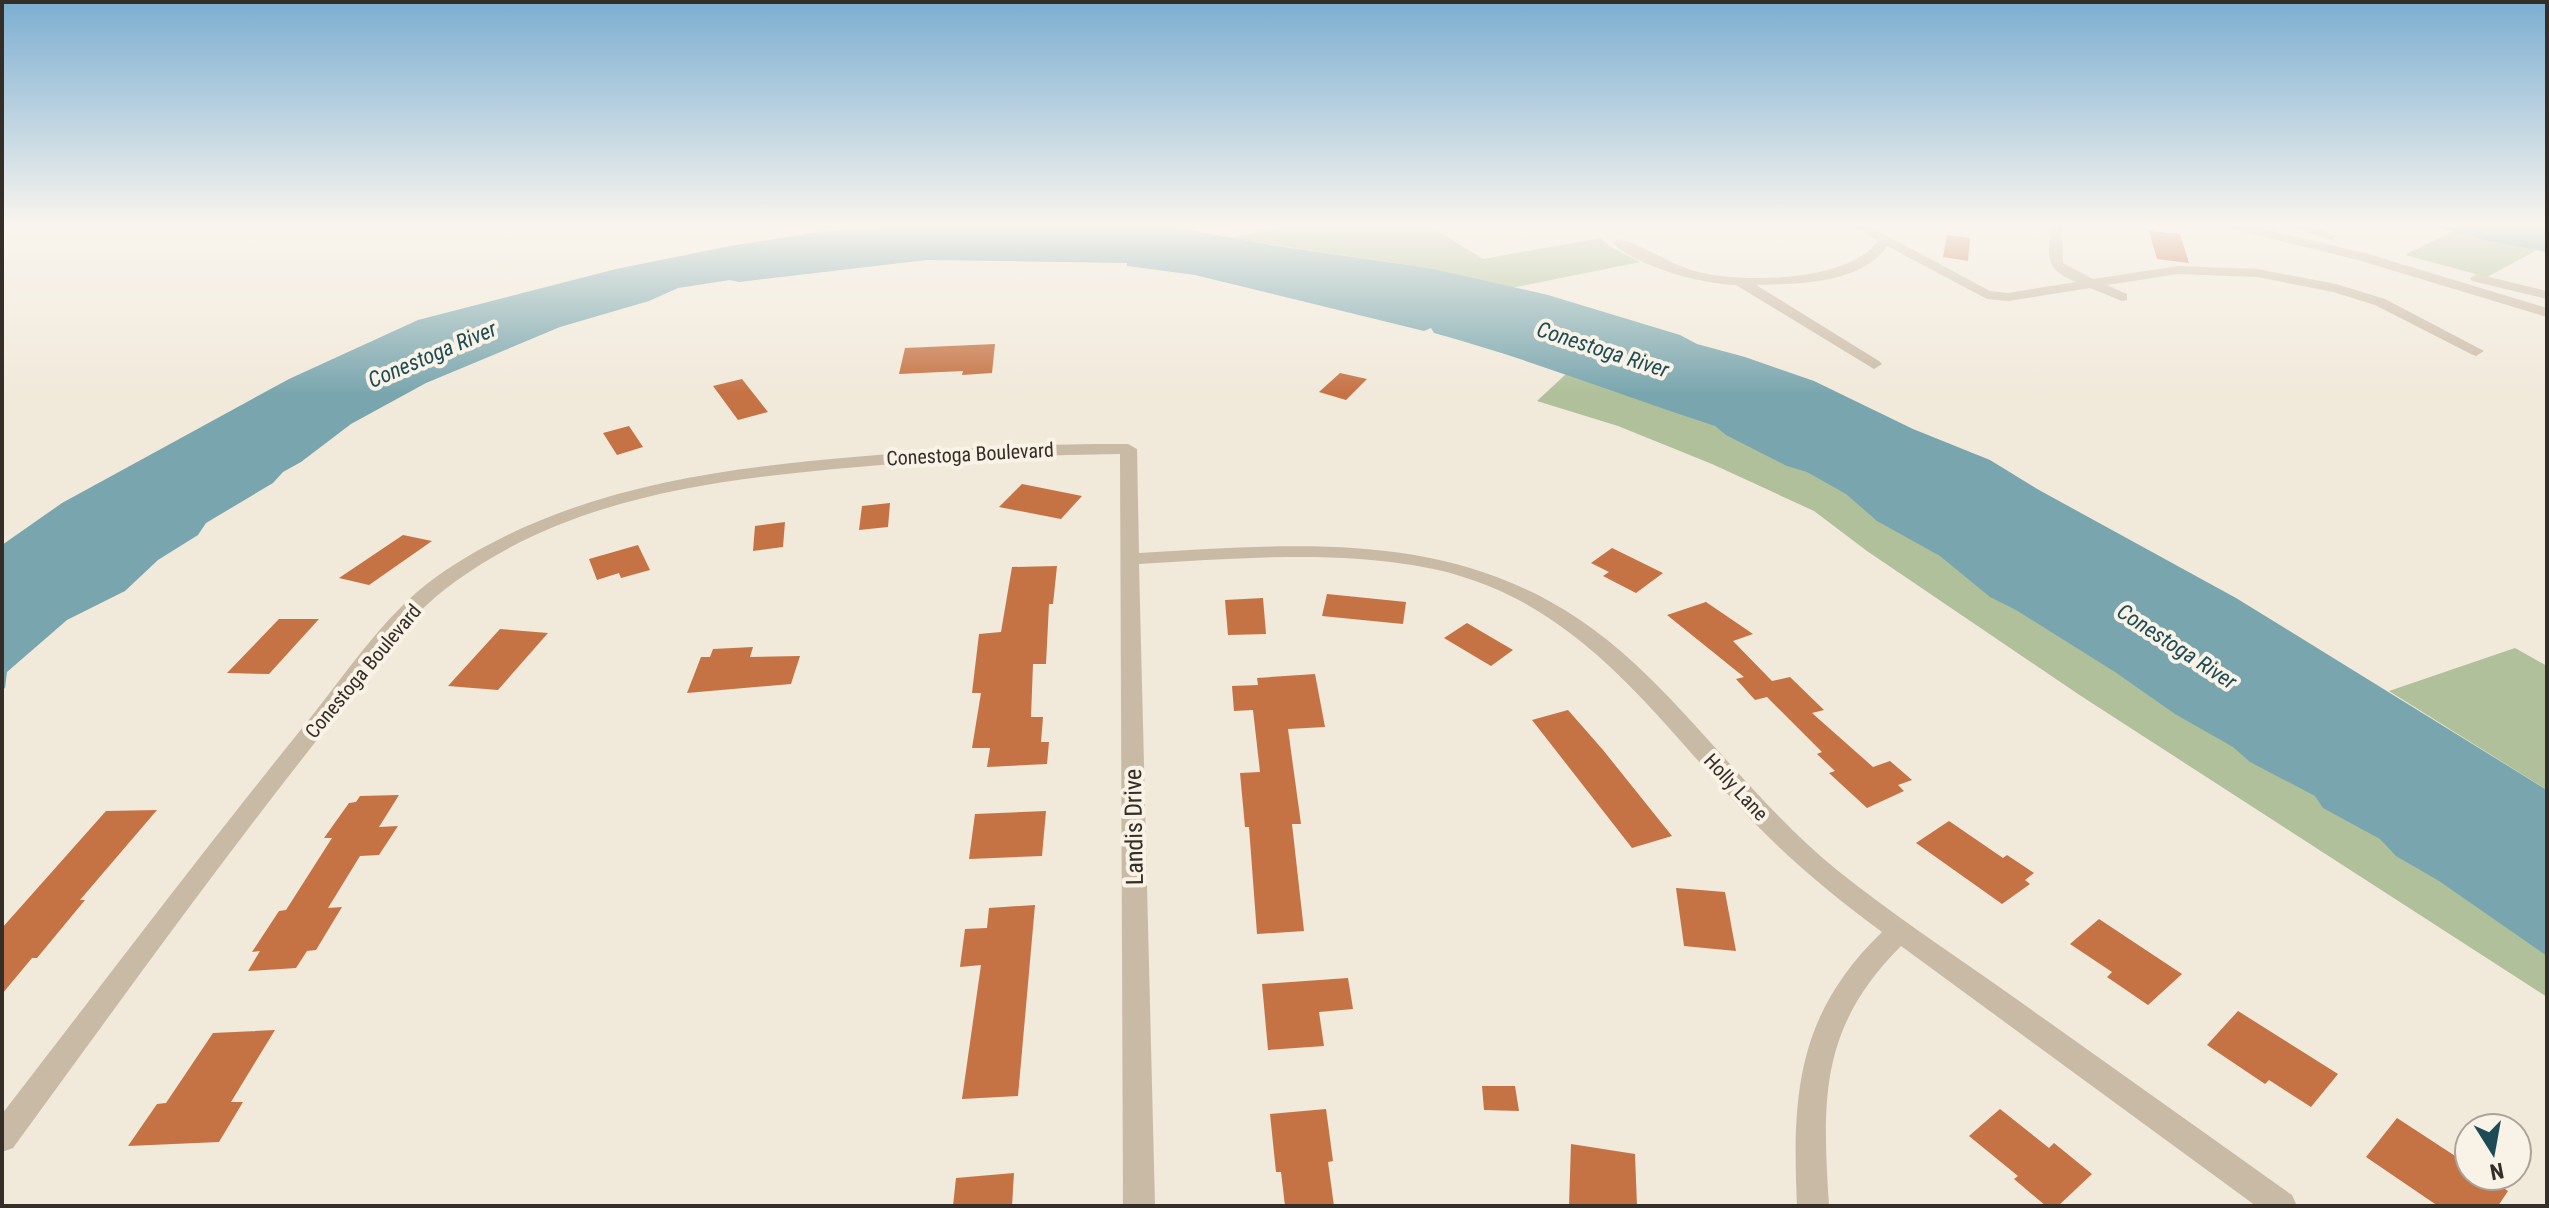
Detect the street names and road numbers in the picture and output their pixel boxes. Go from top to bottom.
street label: Conestoga Boulevard [886,438,1054,470]
street label: Conestoga Boulevard [300,599,426,743]
street label: Holly Lane [1699,749,1773,825]
street label: Landis Drive [1119,769,1149,885]

